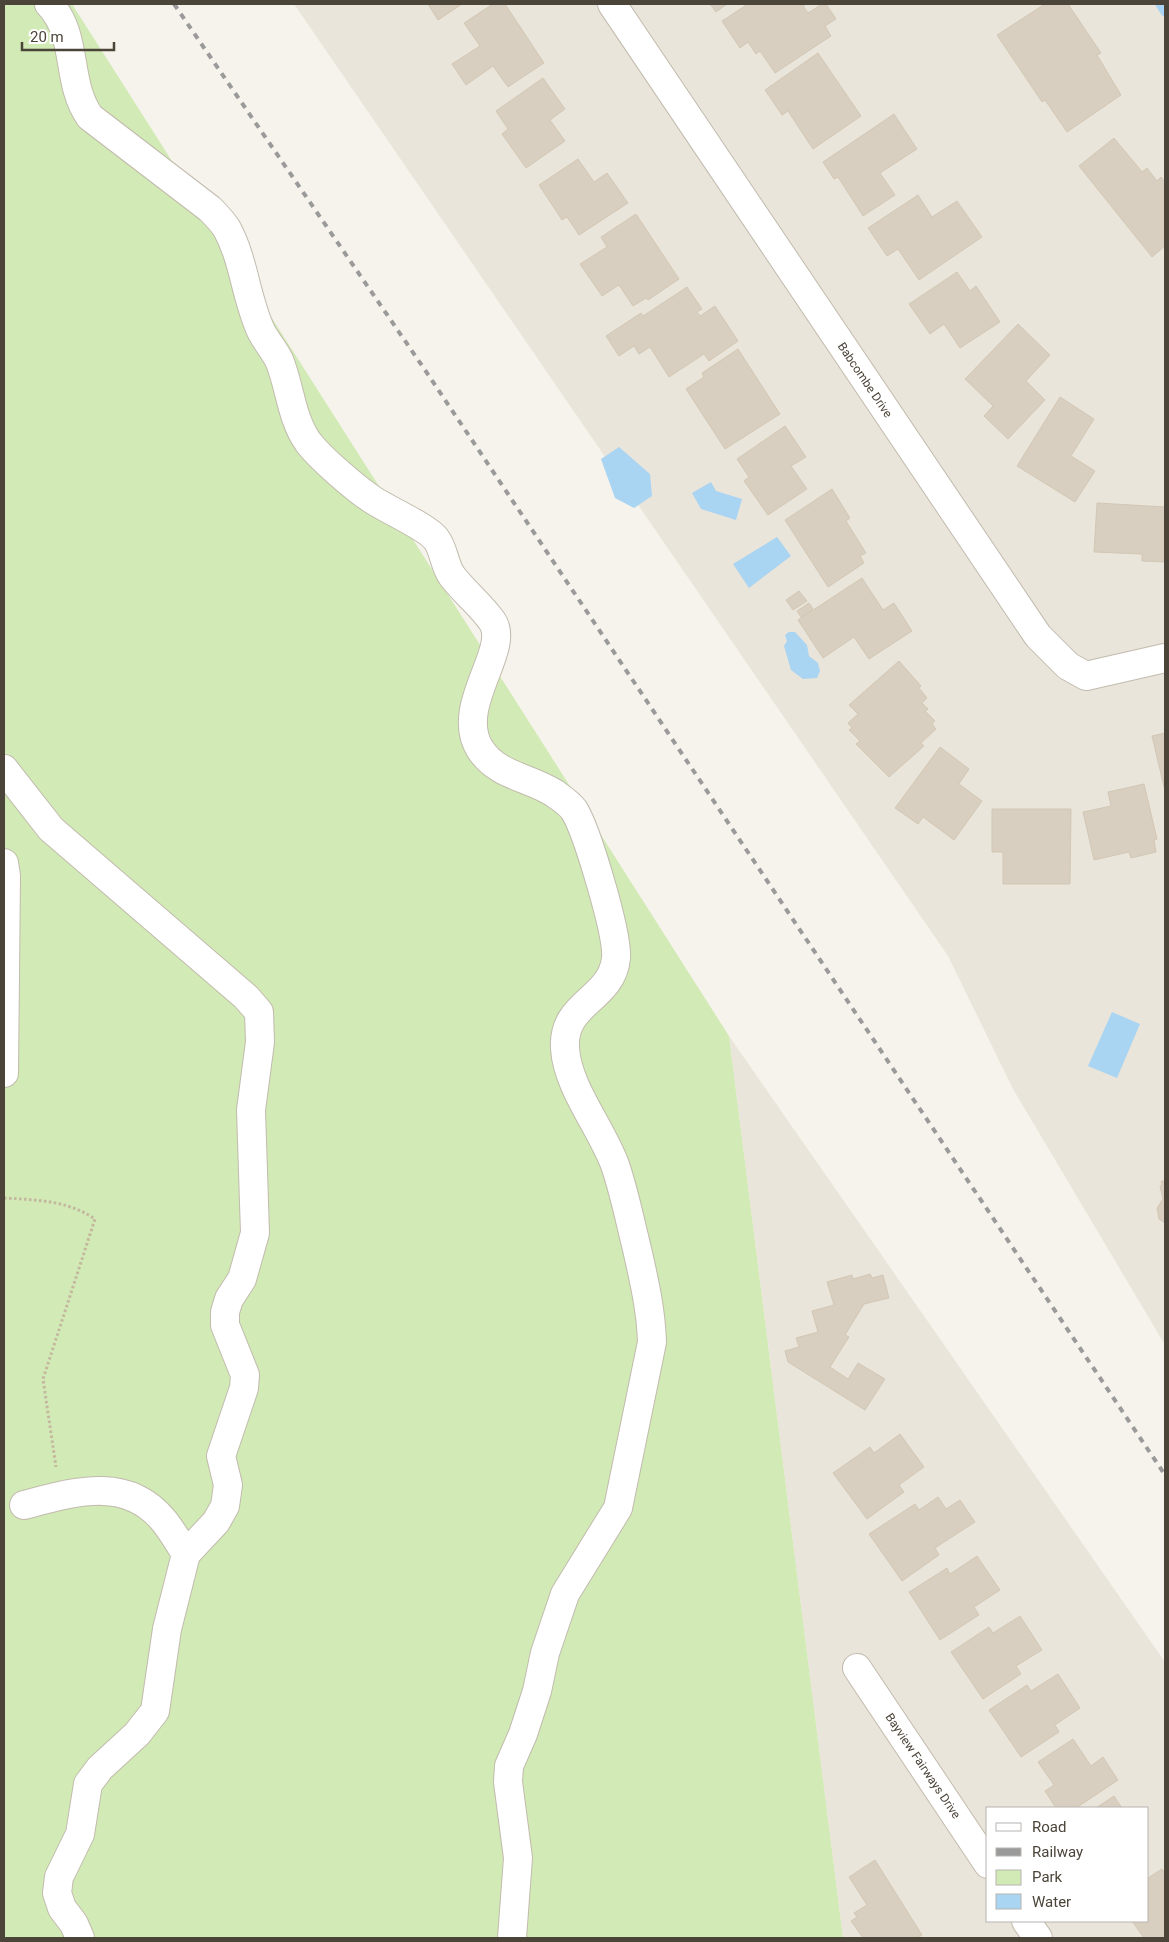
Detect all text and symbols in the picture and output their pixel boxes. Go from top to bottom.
scale bar [22,20,115,52]
text: 20 m [30,28,64,46]
street label: Babcombe Drive [835,340,895,420]
street label: Bayview Fairways Drive [883,1711,963,1821]
legend [986,1807,1149,1922]
text: Road [1032,1818,1066,1836]
text: Railway [1032,1843,1083,1861]
text: Park [1032,1868,1063,1886]
text: Water [1032,1893,1071,1911]

